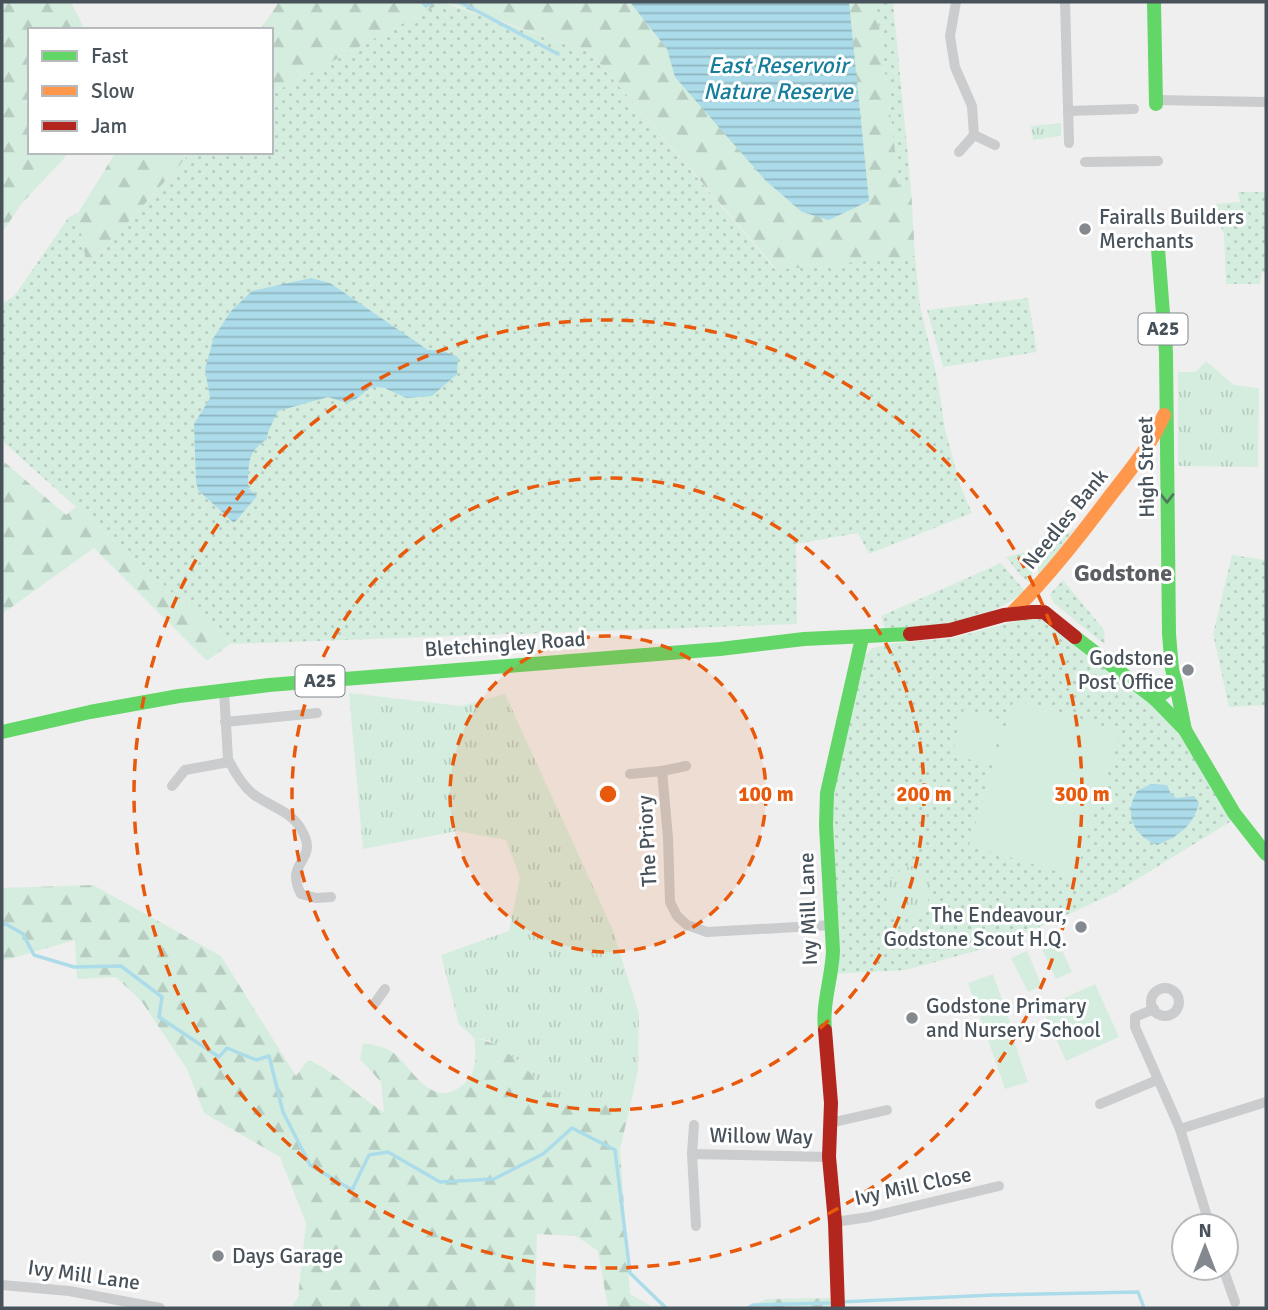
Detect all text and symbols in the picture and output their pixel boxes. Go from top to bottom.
legend [28,28,273,154]
text: Fast [91,43,128,69]
water label: East Reservoir Nature Reserve [703,51,854,106]
text: Slow [91,78,135,104]
text: Jam [91,113,127,139]
place label: Fairalls Builders Merchants [1099,204,1244,254]
marker: Fairalls Builders Merchants [1077,221,1093,237]
road number: A25 [1138,314,1188,344]
street label: High Street [1132,416,1160,518]
street label: Needles Bank [1016,463,1114,575]
one-way arrow [1159,494,1175,504]
district label: Godstone [1074,558,1172,588]
street label: Bletchingley Road [424,625,586,663]
place label: Godstone Post Office [1078,645,1174,695]
marker: Godstone Post Office [1180,662,1196,678]
road number: A25 [296,666,344,696]
text: 100 m [738,781,794,807]
text: 200 m [896,781,952,807]
text: 300 m [1054,781,1110,807]
centre of rings [596,782,620,806]
street label: The Priory [632,795,662,887]
street label: Ivy Mill Lane [793,852,823,966]
place label: The Endeavour, Godstone Scout H.Q. [884,902,1067,952]
marker: The Endeavour, Godstone Scout H.Q. [1073,919,1089,935]
place label: Godstone Primary and Nursery School [926,993,1101,1043]
marker: Godstone Primary and Nursery School [904,1010,920,1026]
street label: Willow Way [709,1122,813,1150]
street label: Ivy Mill Close [852,1161,974,1211]
north arrow [1170,1212,1240,1282]
text: N [1198,1219,1212,1243]
place label: Days Garage [232,1243,343,1269]
marker: Days Garage [210,1248,226,1264]
street label: Ivy Mill Lane [26,1254,142,1296]

